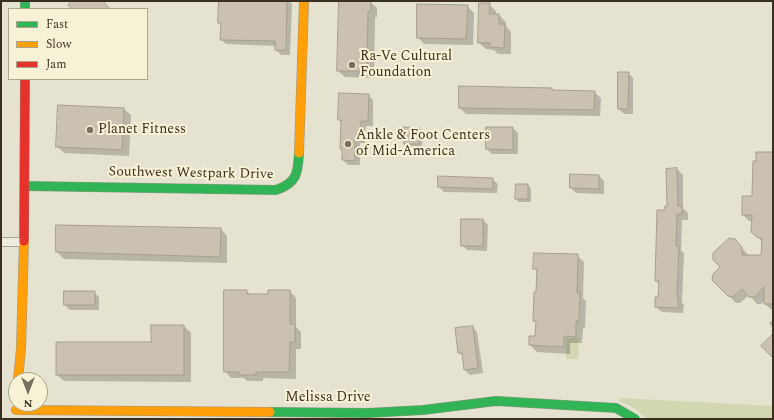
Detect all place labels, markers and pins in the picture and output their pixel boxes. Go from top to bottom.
place label: Ra-Ve Cultural Foundation [360,49,452,82]
marker: Ra-Ve Cultural Foundation [347,60,357,70]
place label: Planet Fitness [98,122,186,138]
marker: Planet Fitness [85,125,95,135]
place label: Ankle & Foot Centers of Mid-America [356,128,490,160]
marker: Ankle & Foot Centers of Mid-America [343,139,353,149]

